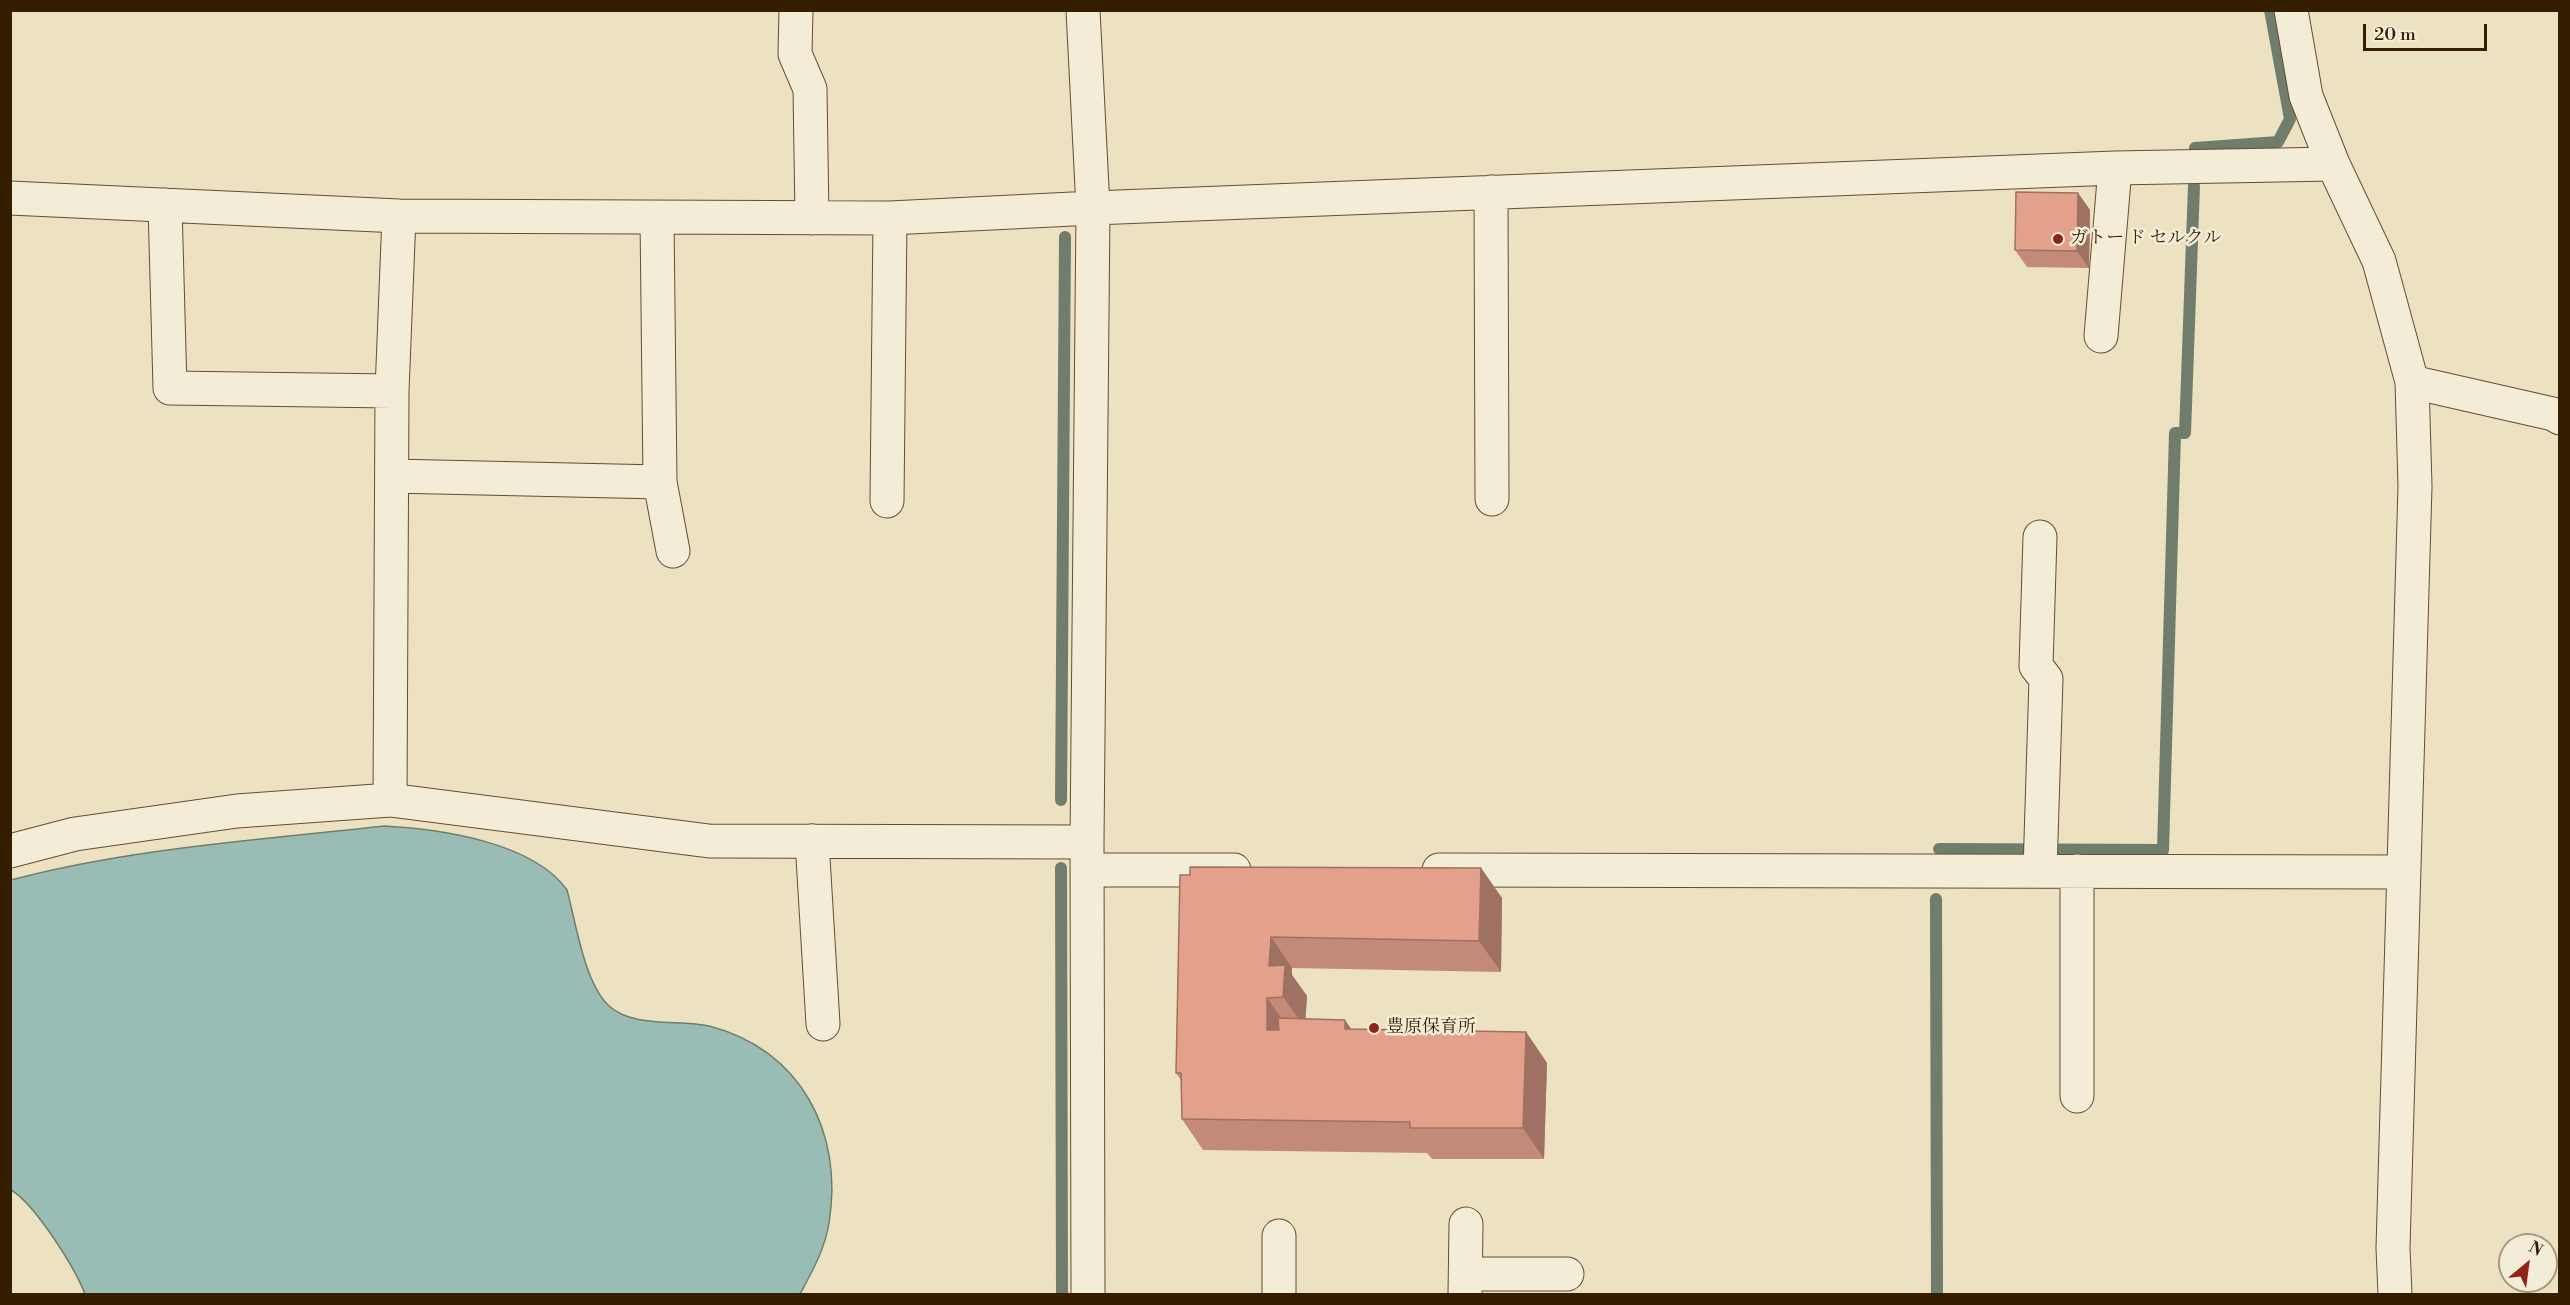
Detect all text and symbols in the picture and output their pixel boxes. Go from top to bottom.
scale bar [2366,12,2490,50]
text: 20 m [2374,23,2416,46]
place label: ガトー ド セルクル [2070,228,2221,250]
marker: ガトー ド セルクル [2051,232,2065,246]
place label: 豊原保育所 [1386,1017,1476,1039]
marker: 豊原保育所 [1367,1021,1381,1035]
north arrow [2498,1233,2558,1293]
text: N [2525,1237,2546,1261]

